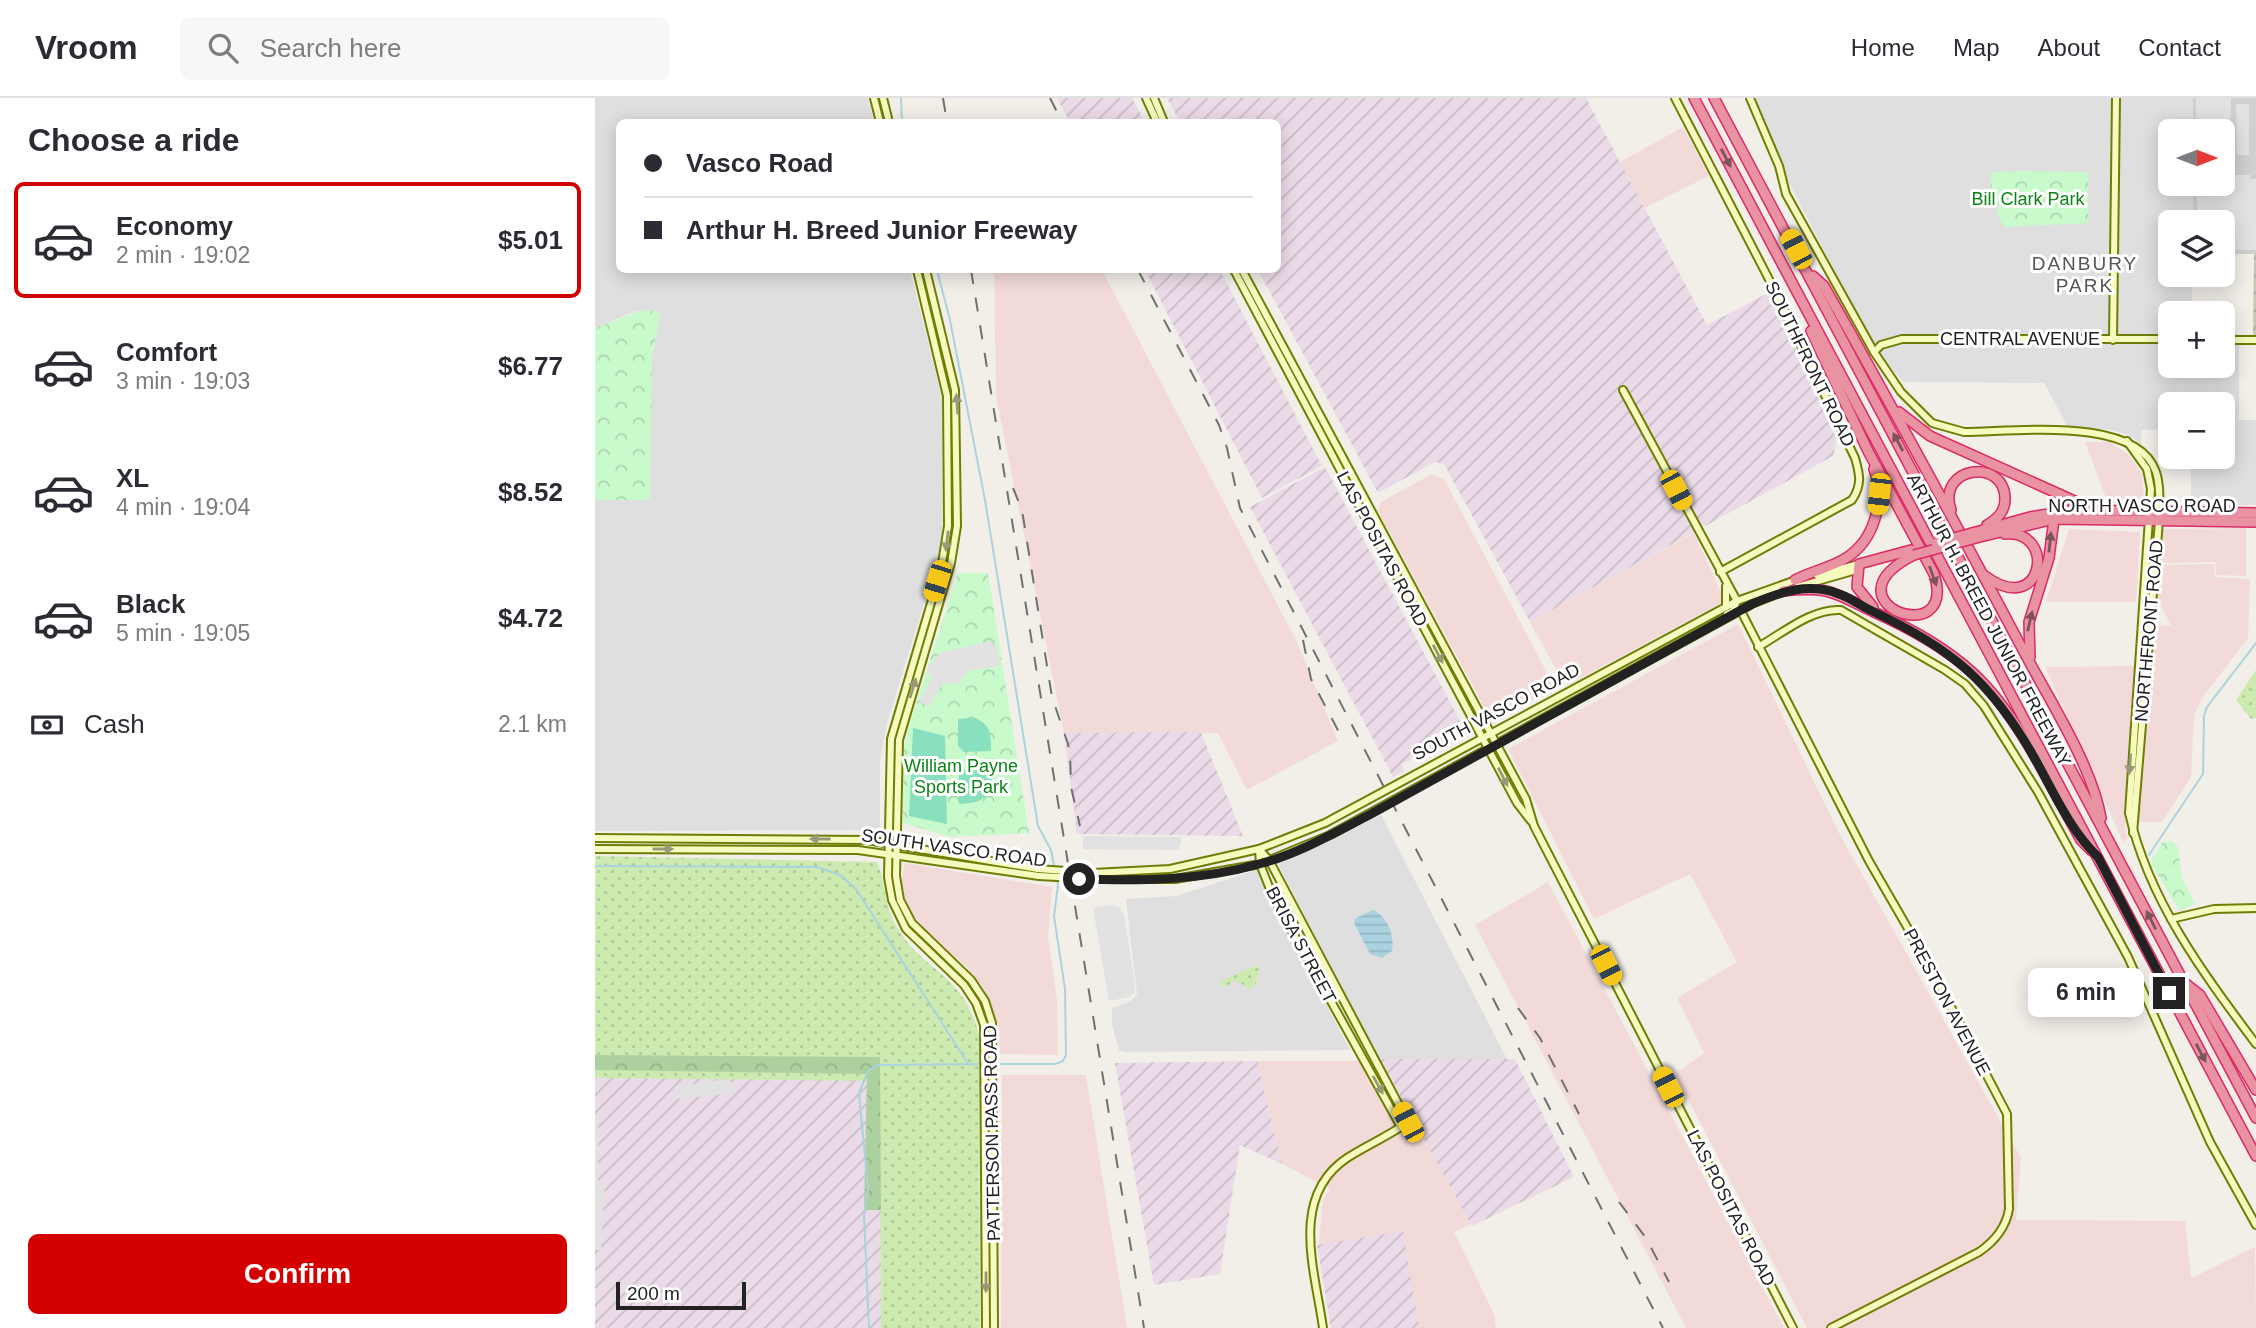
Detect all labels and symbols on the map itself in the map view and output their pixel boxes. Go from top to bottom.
north arrow [2158,119,2235,196]
one-way arrow [1721,148,1732,168]
park label: Bill Clark Park [1971,189,2086,209]
car [1777,226,1816,272]
district label: DANBURY PARK [2032,253,2138,296]
street label: SOUTHFRONT ROAD [1761,278,1859,450]
street label: CENTRAL AVENUE [1940,329,2100,349]
one-way arrow [951,393,962,415]
one-way arrow [1892,432,1904,451]
car [1657,467,1696,513]
street label: LAS POSITAS ROAD [1333,468,1431,630]
street label: ARTHUR H. BREED JUNIOR FREEWAY [1903,470,2075,770]
car [1867,472,1892,516]
street label: NORTH VASCO ROAD [2048,496,2236,516]
one-way arrow [941,530,952,552]
one-way arrow [2045,531,2056,553]
street label: NORTHFRONT ROAD [2131,539,2167,723]
car [921,558,954,604]
one-way arrow [1928,566,1939,587]
one-way arrow [2025,609,2036,631]
one-way arrow [1432,644,1444,664]
street label: SOUTH VASCO ROAD [1409,659,1583,765]
one-way arrow [909,677,919,698]
one-way arrow [2124,753,2135,775]
park label: William Payne Sports Park [904,756,1018,797]
one-way arrow [1497,767,1508,787]
street label: SOUTH VASCO ROAD [860,825,1048,871]
one-way arrow [808,833,830,845]
one-way arrow [652,843,674,855]
route start [1063,863,1095,895]
street label: BRISA STREET [1262,883,1340,1007]
one-way arrow [2145,910,2156,930]
street label: PRESTON AVENUE [1900,925,1994,1079]
car [1588,942,1625,988]
callout: 6 min [2029,968,2145,1018]
route end [2153,977,2185,1009]
street label: PATTERSON PASS ROAD [980,1025,1004,1241]
one-way arrow [2195,1043,2207,1063]
car [1650,1064,1687,1110]
one-way arrow [1372,1075,1384,1095]
car [1389,1099,1428,1145]
street label: LAS POSITAS ROAD [1683,1127,1779,1289]
one-way arrow [980,1272,992,1294]
scale bar [616,1279,745,1311]

